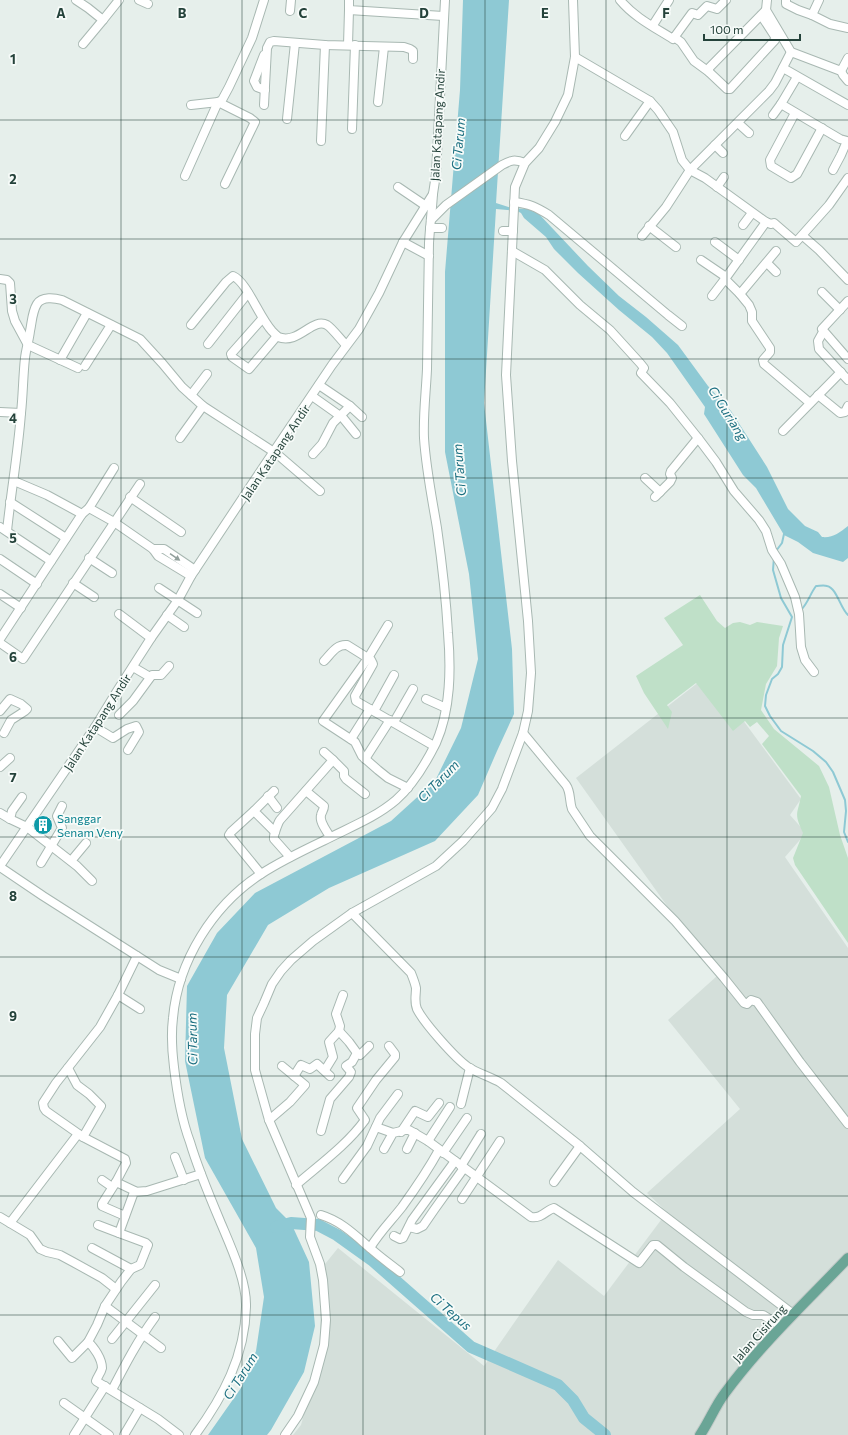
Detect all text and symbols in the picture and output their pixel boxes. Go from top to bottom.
text: A [56,5,66,21]
text: B [178,5,187,21]
text: C [299,5,308,21]
text: D [419,5,429,21]
text: E [541,5,549,21]
text: F [662,5,670,21]
scale bar [704,16,800,42]
text: 100 m [710,22,744,36]
text: 1 [10,51,16,67]
street label: Jalan Katapang Andir [427,68,448,182]
water label: Ci Tarum [448,117,468,171]
text: 2 [9,171,17,187]
text: 3 [9,291,17,307]
water label: Ci Guriang [705,383,752,444]
street label: Jalan Katapang Andir [238,401,313,503]
text: 4 [9,410,17,426]
water label: Ci Tarum [449,443,469,497]
text: 5 [9,530,17,546]
one-way arrow [169,553,181,560]
text: 6 [9,649,17,665]
street label: Jalan Katapang Andir [60,671,135,774]
water label: Ci Tarum [414,757,462,805]
text: 7 [9,769,17,785]
place label: Sanggar Senam Veny [57,811,123,839]
building icon: Sanggar Senam Veny [32,814,54,836]
text: 8 [9,888,17,904]
text: 9 [9,1008,17,1024]
water label: Ci Tarum [184,1013,200,1065]
water label: Ci Tepus [427,1289,475,1333]
street label: Jalan Cisirung [729,1301,790,1365]
water label: Ci Tarum [219,1349,261,1403]

